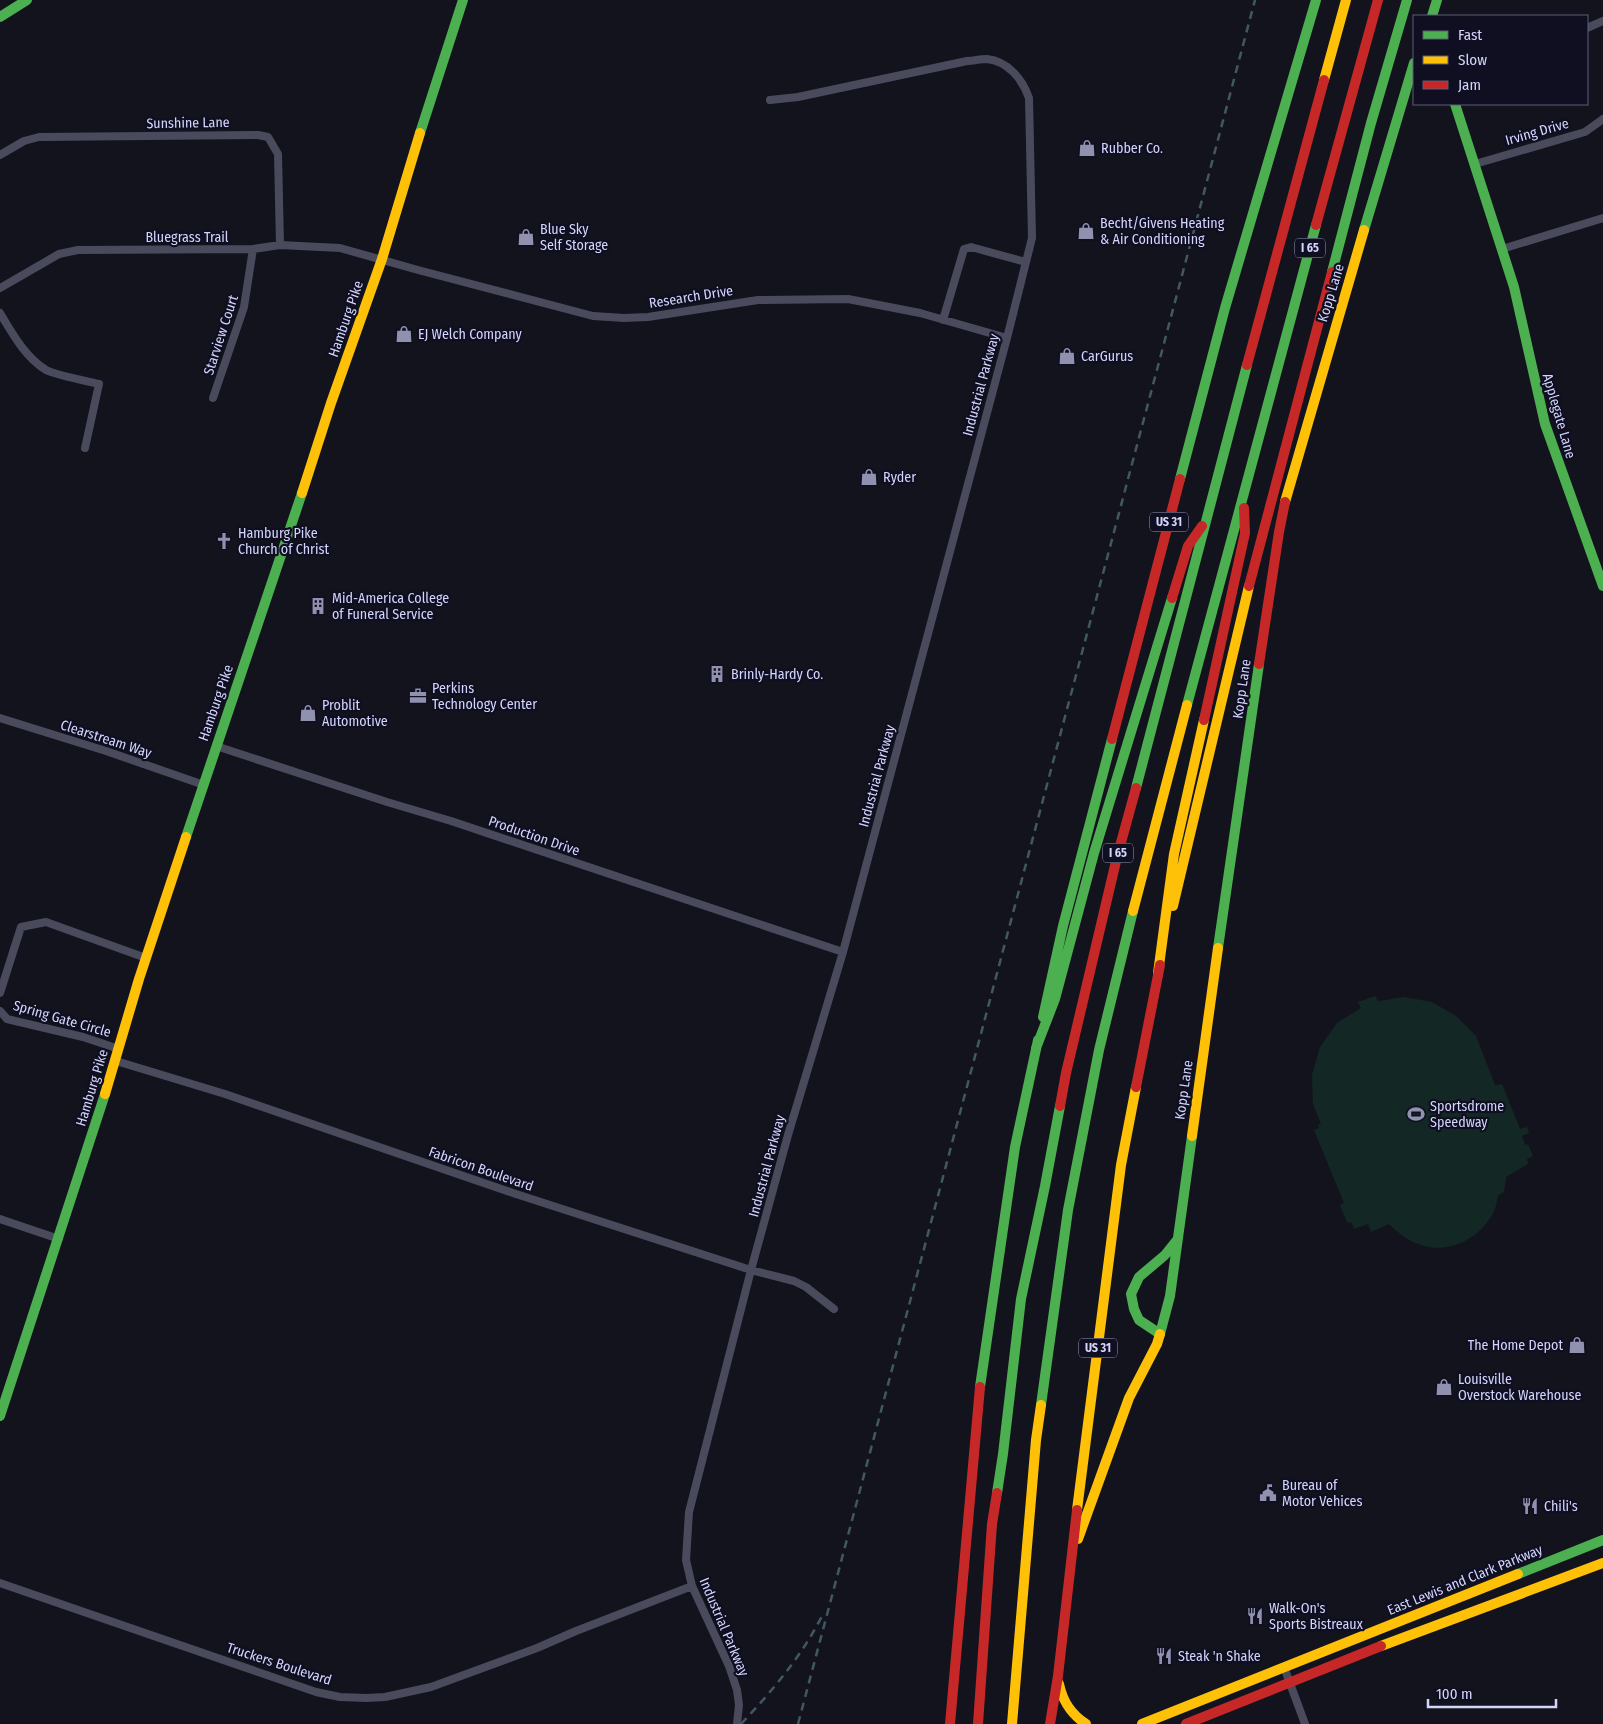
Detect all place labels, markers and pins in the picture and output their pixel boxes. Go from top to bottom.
shop icon: Rubber Co. [1077,138,1097,158]
place label: Rubber Co. [1101,140,1163,157]
place label: Becht/Givens Heating & Air Conditioning [1100,215,1225,248]
place label: Blue Sky Self Storage [540,221,608,254]
shop icon: Becht/Givens Heating & Air Conditioning [1076,221,1096,241]
shop icon: Blue Sky Self Storage [516,227,536,247]
shop icon: EJ Welch Company [394,324,414,344]
place label: EJ Welch Company [418,326,523,343]
shop icon: CarGurus [1057,346,1077,366]
place label: CarGurus [1081,348,1133,365]
shop icon: Ryder [859,467,879,487]
place label: Ryder [883,469,916,486]
place label: Hamburg Pike Church of Christ [238,525,330,558]
church icon: Hamburg Pike Church of Christ [214,531,234,551]
place label: Mid-America College of Funeral Service [332,590,449,623]
building icon: Mid-America College of Funeral Service [308,596,328,616]
building icon: Brinly-Hardy Co. [707,664,727,684]
place label: Brinly-Hardy Co. [731,666,823,683]
place label: Perkins Technology Center [432,680,537,713]
office icon: Perkins Technology Center [408,686,428,706]
place label: Problit Automotive [322,697,388,730]
shop icon: Problit Automotive [298,703,318,723]
place label: Sportsdrome Speedway [1430,1098,1504,1131]
sports icon: Sportsdrome Speedway [1406,1104,1426,1124]
shop icon: The Home Depot [1567,1335,1587,1355]
place label: The Home Depot [1468,1337,1563,1354]
place label: Louisville Overstock Warehouse [1458,1371,1581,1404]
shop icon: Louisville Overstock Warehouse [1434,1377,1454,1397]
place label: Bureau of Motor Vehices [1282,1477,1362,1510]
public building icon: Bureau of Motor Vehices [1258,1483,1278,1503]
restaurant icon: Chili's [1520,1496,1540,1516]
place label: Chili's [1544,1498,1578,1515]
place label: Walk-On's Sports Bistreaux [1269,1600,1364,1633]
restaurant icon: Walk-On's Sports Bistreaux [1245,1606,1265,1626]
restaurant icon: Steak 'n Shake [1154,1646,1174,1666]
place label: Steak 'n Shake [1178,1648,1261,1665]

